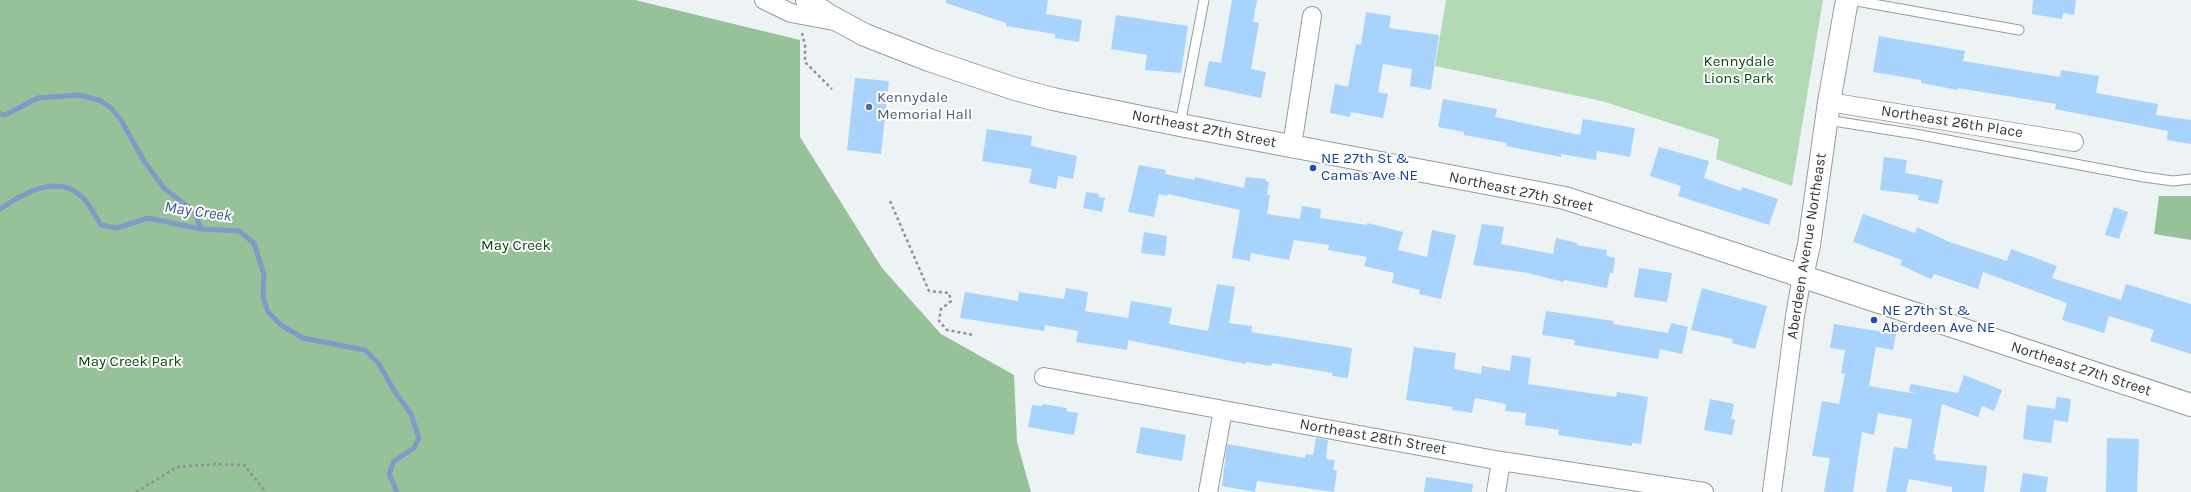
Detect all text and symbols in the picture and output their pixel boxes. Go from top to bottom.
park label: Kennydale Lions Park [1704,53,1774,88]
place label: Kennydale Memorial Hall [877,89,972,124]
marker: Kennydale Memorial Hall [864,102,874,112]
street label: Northeast 26th Place [1880,102,2024,142]
street label: Northeast 27th Street [1130,106,1278,152]
place label: NE 27th St & Camas Ave NE [1321,150,1418,185]
street label: Aberdeen Avenue Northeast [1783,151,1831,341]
marker: NE 27th St & Camas Ave NE [1308,163,1318,173]
street label: Northeast 27th Street [1447,168,1595,216]
water label: May Creek [163,198,233,226]
park label: May Creek [481,237,551,255]
place label: NE 27th St & Aberdeen Ave NE [1882,302,1995,337]
marker: NE 27th St & Aberdeen Ave NE [1869,315,1879,325]
street label: Northeast 27th Street [2008,338,2154,400]
park label: May Creek Park [78,353,182,371]
street label: Northeast 28th Street [1298,415,1448,459]

